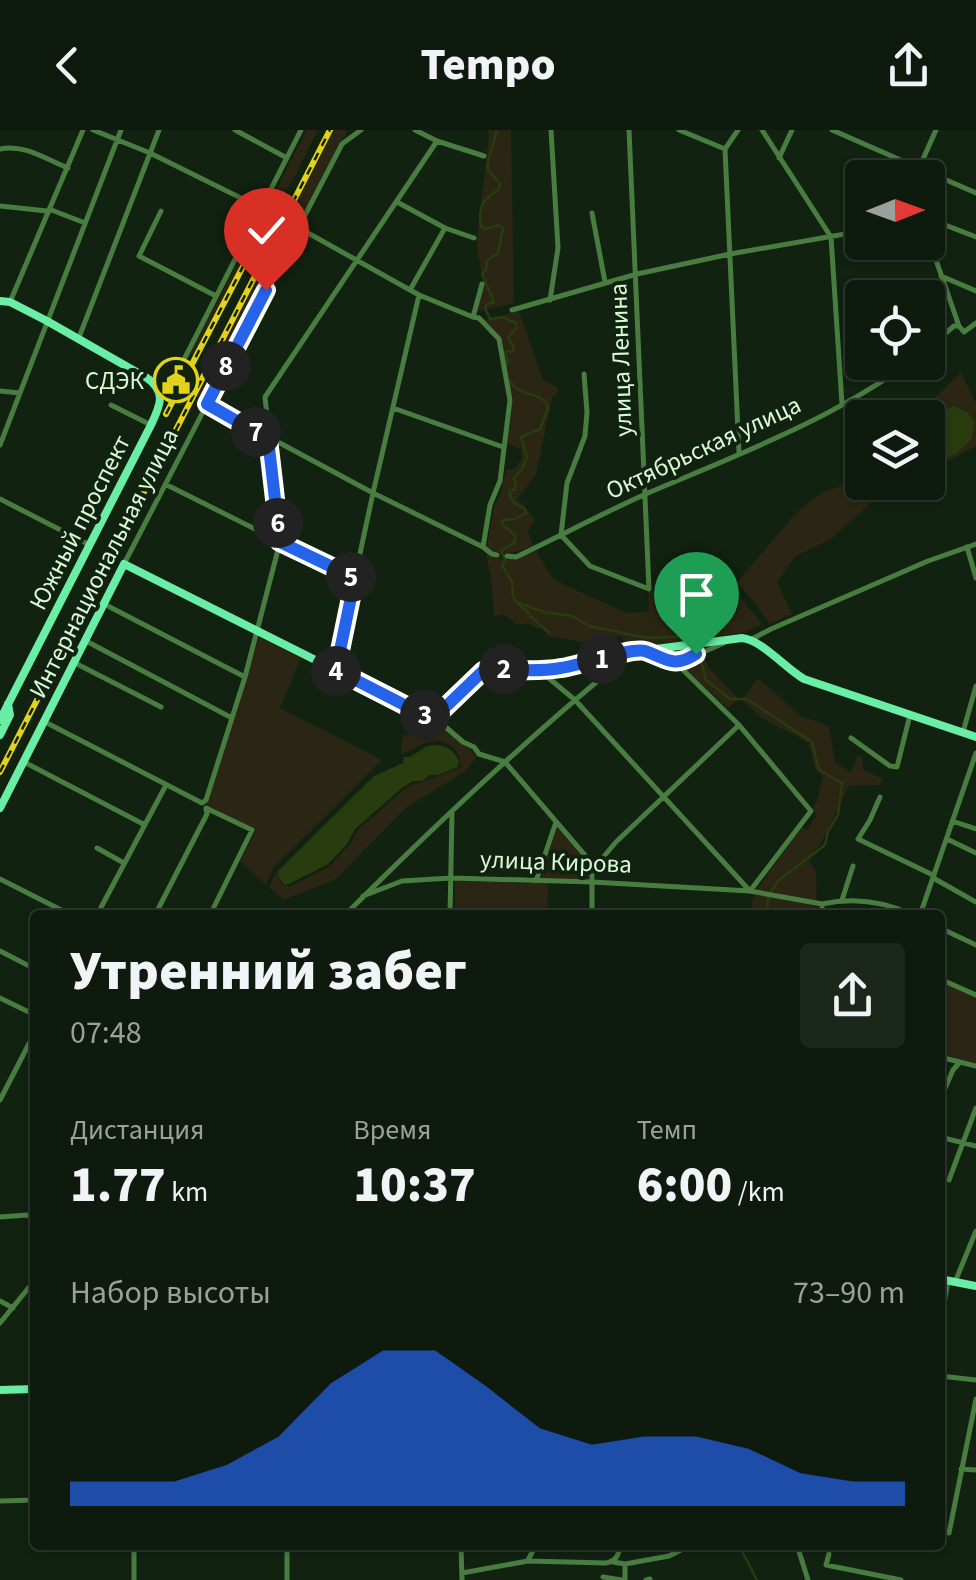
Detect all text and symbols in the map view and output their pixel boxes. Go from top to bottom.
text: Tempo [420,33,556,97]
icon: back [40,38,95,93]
icon: share [881,38,936,93]
north arrow [845,160,945,260]
map controls [845,160,945,500]
pin [224,188,309,291]
icon: check [239,203,294,258]
button: locate [845,280,945,380]
street label: улица Ленина [600,283,642,437]
pin: 8 [201,341,251,391]
text: 8 [219,346,233,386]
public building icon: СДЭК [153,357,199,403]
place label: СДЭК [85,363,145,399]
street label: Октябрьская улица [600,387,807,509]
button: layers [845,400,945,500]
pin: 7 [231,407,281,457]
text: 7 [249,412,263,452]
street label: Интернациональная улица [20,422,188,705]
street label: Южный проспект [20,429,140,616]
pin: 6 [253,498,303,548]
text: 6 [271,503,285,543]
pin: 5 [326,552,376,602]
pin [654,552,739,655]
text: 5 [344,557,358,597]
icon: arrive [669,567,724,622]
pin: 1 [577,634,627,684]
text: 1 [595,639,609,679]
pin: 2 [479,644,529,694]
pin: 4 [311,646,361,696]
text: 2 [497,649,511,689]
text: 4 [329,651,343,691]
pin: 3 [400,690,450,740]
text: 3 [418,695,432,735]
street label: улица Кирова [479,841,632,883]
text: Утренний забег [70,933,467,1011]
button: share [800,943,905,1048]
text: 07:48 [70,1010,142,1056]
text: Дистанция [70,1110,204,1150]
text: Время [353,1110,431,1150]
text: Темп [637,1110,697,1150]
text: 1.77 [70,1150,166,1221]
text: 10:37 [353,1150,476,1221]
text: 6:00 [637,1150,732,1221]
text: km [166,1172,208,1212]
text: /km [732,1172,785,1212]
text: Набор высоты [70,1270,271,1316]
text: 73–90 m [793,1270,905,1316]

